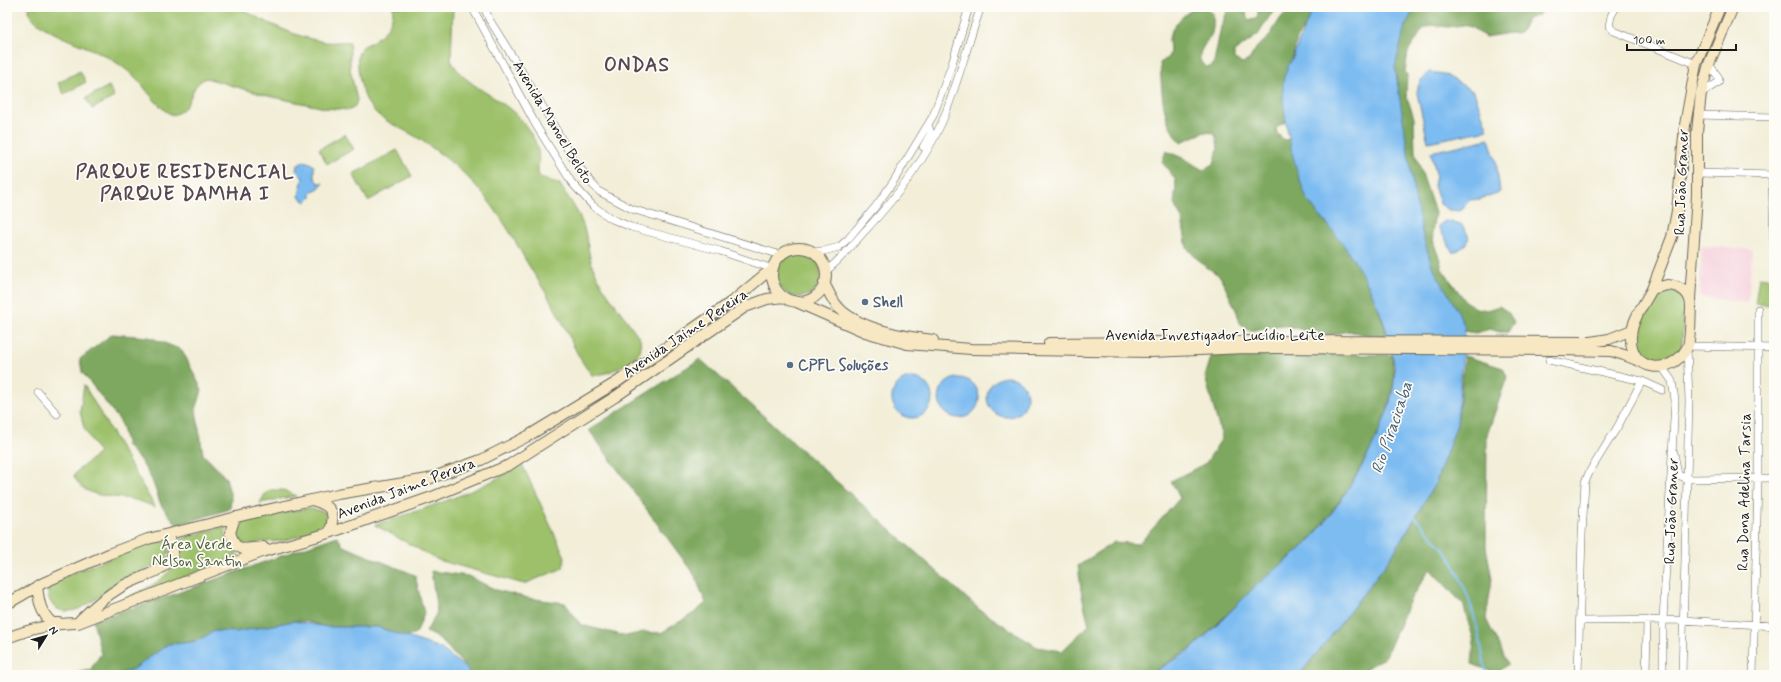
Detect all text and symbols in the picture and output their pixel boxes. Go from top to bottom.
scale bar [1627,26,1736,52]
text: 100 m [1633,33,1665,49]
district label: ONDAS [604,53,670,78]
street label: Avenida Manoel Beloto [507,57,597,188]
street label: Rua João Graner [1670,128,1694,236]
district label: PARQUE RESIDENCIAL PARQUE DAMHA I [76,160,294,207]
street label: Avenida Jaime Pereira [619,284,752,383]
place label: Shell [873,293,904,313]
marker: Shell [860,297,870,307]
street label: Avenida Investigador Lucídio Leite [1105,326,1325,346]
place label: CPFL Soluções [798,356,889,376]
marker: CPFL Soluções [785,360,795,370]
water label: Rio Piracicaba [1367,379,1418,476]
street label: Rua Dona Adelina Tarsia [1734,413,1756,571]
street label: Avenida Jaime Pereira [334,453,479,525]
street label: Rua João Graner [1660,457,1684,565]
park label: Área Verde Nelson Santin [152,534,242,572]
north arrow [26,616,66,656]
text: N [45,623,61,638]

